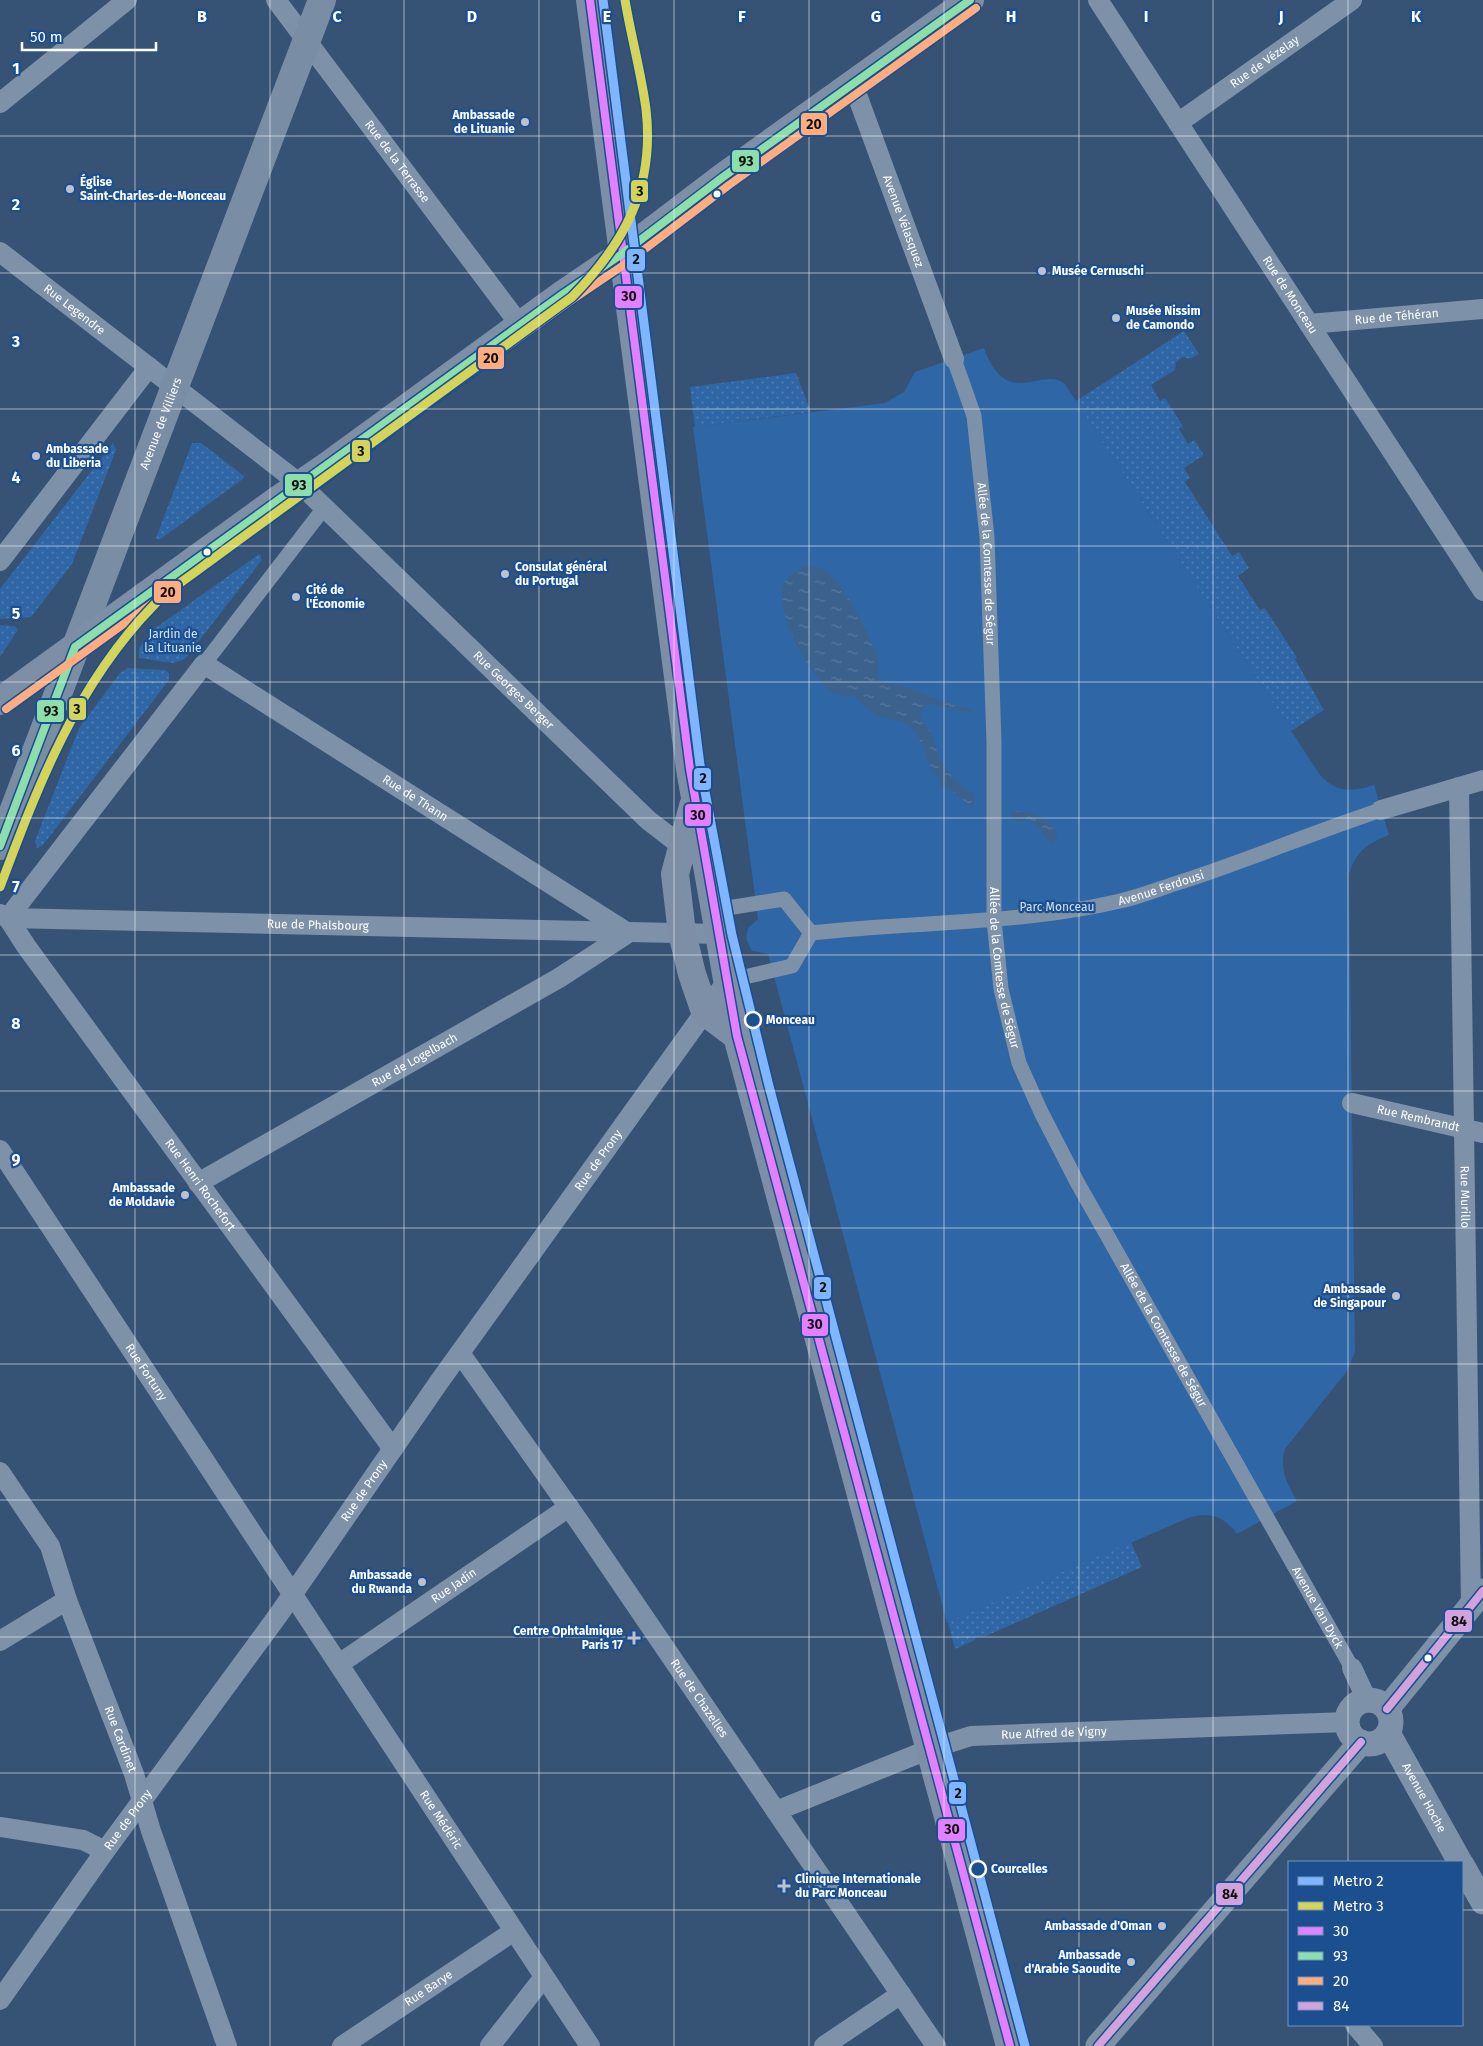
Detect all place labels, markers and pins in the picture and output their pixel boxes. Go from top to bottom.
place label: Ambassade de Lituanie [451,108,515,136]
marker: Ambassade de Lituanie [519,116,531,128]
place label: Église Saint-Charles-de-Monceau [80,173,226,203]
marker: Église Saint-Charles-de-Monceau [64,183,76,195]
unlabelled marker [712,189,722,199]
place label: Musée Cernuschi [1052,264,1144,278]
marker: Musée Cernuschi [1036,265,1048,277]
place label: Musée Nissim de Camondo [1126,304,1201,332]
marker: Musée Nissim de Camondo [1110,312,1122,324]
place label: Ambassade du Liberia [45,442,109,470]
marker: Ambassade du Liberia [30,450,42,462]
unlabelled marker [202,547,212,557]
place label: Consulat général du Portugal [515,560,607,588]
marker: Consulat général du Portugal [499,568,511,580]
place label: Cité de l'Économie [306,583,365,611]
marker: Cité de l'Économie [290,591,302,603]
marker: Monceau [744,1011,762,1029]
place label: Monceau [766,1013,815,1027]
place label: Ambassade de Moldavie [109,1181,175,1209]
marker: Ambassade de Moldavie [179,1189,191,1201]
place label: Ambassade de Singapour [1313,1282,1386,1310]
marker: Ambassade de Singapour [1390,1290,1402,1302]
place label: Ambassade du Rwanda [348,1568,412,1596]
marker: Ambassade du Rwanda [416,1576,428,1588]
place label: Centre Ophtalmique Paris 17 [513,1624,623,1652]
marker: Centre Ophtalmique Paris 17 [627,1631,641,1645]
unlabelled marker [1423,1653,1433,1663]
marker: Courcelles [969,1860,987,1878]
place label: Courcelles [991,1862,1048,1876]
place label: Clinique Internationale du Parc Monceau [795,1872,921,1900]
marker: Clinique Internationale du Parc Monceau [777,1879,791,1893]
place label: Ambassade d'Oman [1044,1919,1152,1933]
marker: Ambassade d'Oman [1156,1920,1168,1932]
place label: Ambassade d'Arabie Saoudite [1024,1948,1121,1976]
marker: Ambassade d'Arabie Saoudite [1125,1956,1137,1968]

